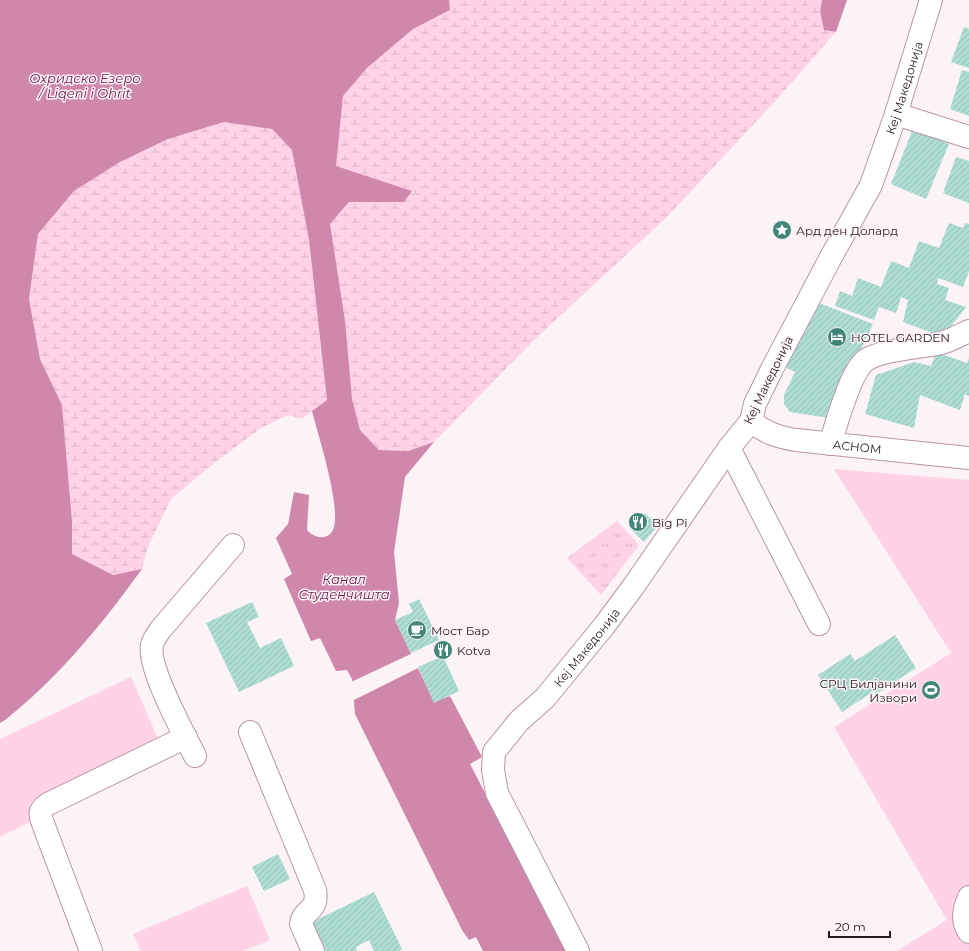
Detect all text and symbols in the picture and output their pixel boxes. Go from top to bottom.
street label: Кеј Македонија [882,39,925,136]
water label: Охридско Езеро / Liqeni i Ohrit [29,70,141,101]
place icon: Ард ден Долард [771,219,793,241]
place label: Ард ден Долард [796,223,898,238]
hotel icon: HOTEL GARDEN [826,326,848,348]
place label: HOTEL GARDEN [851,330,950,345]
street label: Кеј Македонија [740,333,796,427]
street label: АСНОМ [832,436,882,456]
restaurant icon: Big Pi [627,511,649,533]
place label: Big Pi [652,515,687,530]
water label: Канал Студенчишта [298,571,390,602]
street label: Кеј Македонија [550,605,622,689]
cafe icon: Мост Бар [406,619,428,641]
place label: Мост Бар [431,623,490,638]
restaurant icon: Kotva [432,639,454,661]
place label: Kotva [457,643,491,658]
place label: СРЦ Билјанини Извори [819,676,917,705]
sports icon: СРЦ Билјанини Извори [920,679,942,701]
scale bar [829,913,890,939]
text: 20 m [835,919,866,934]

